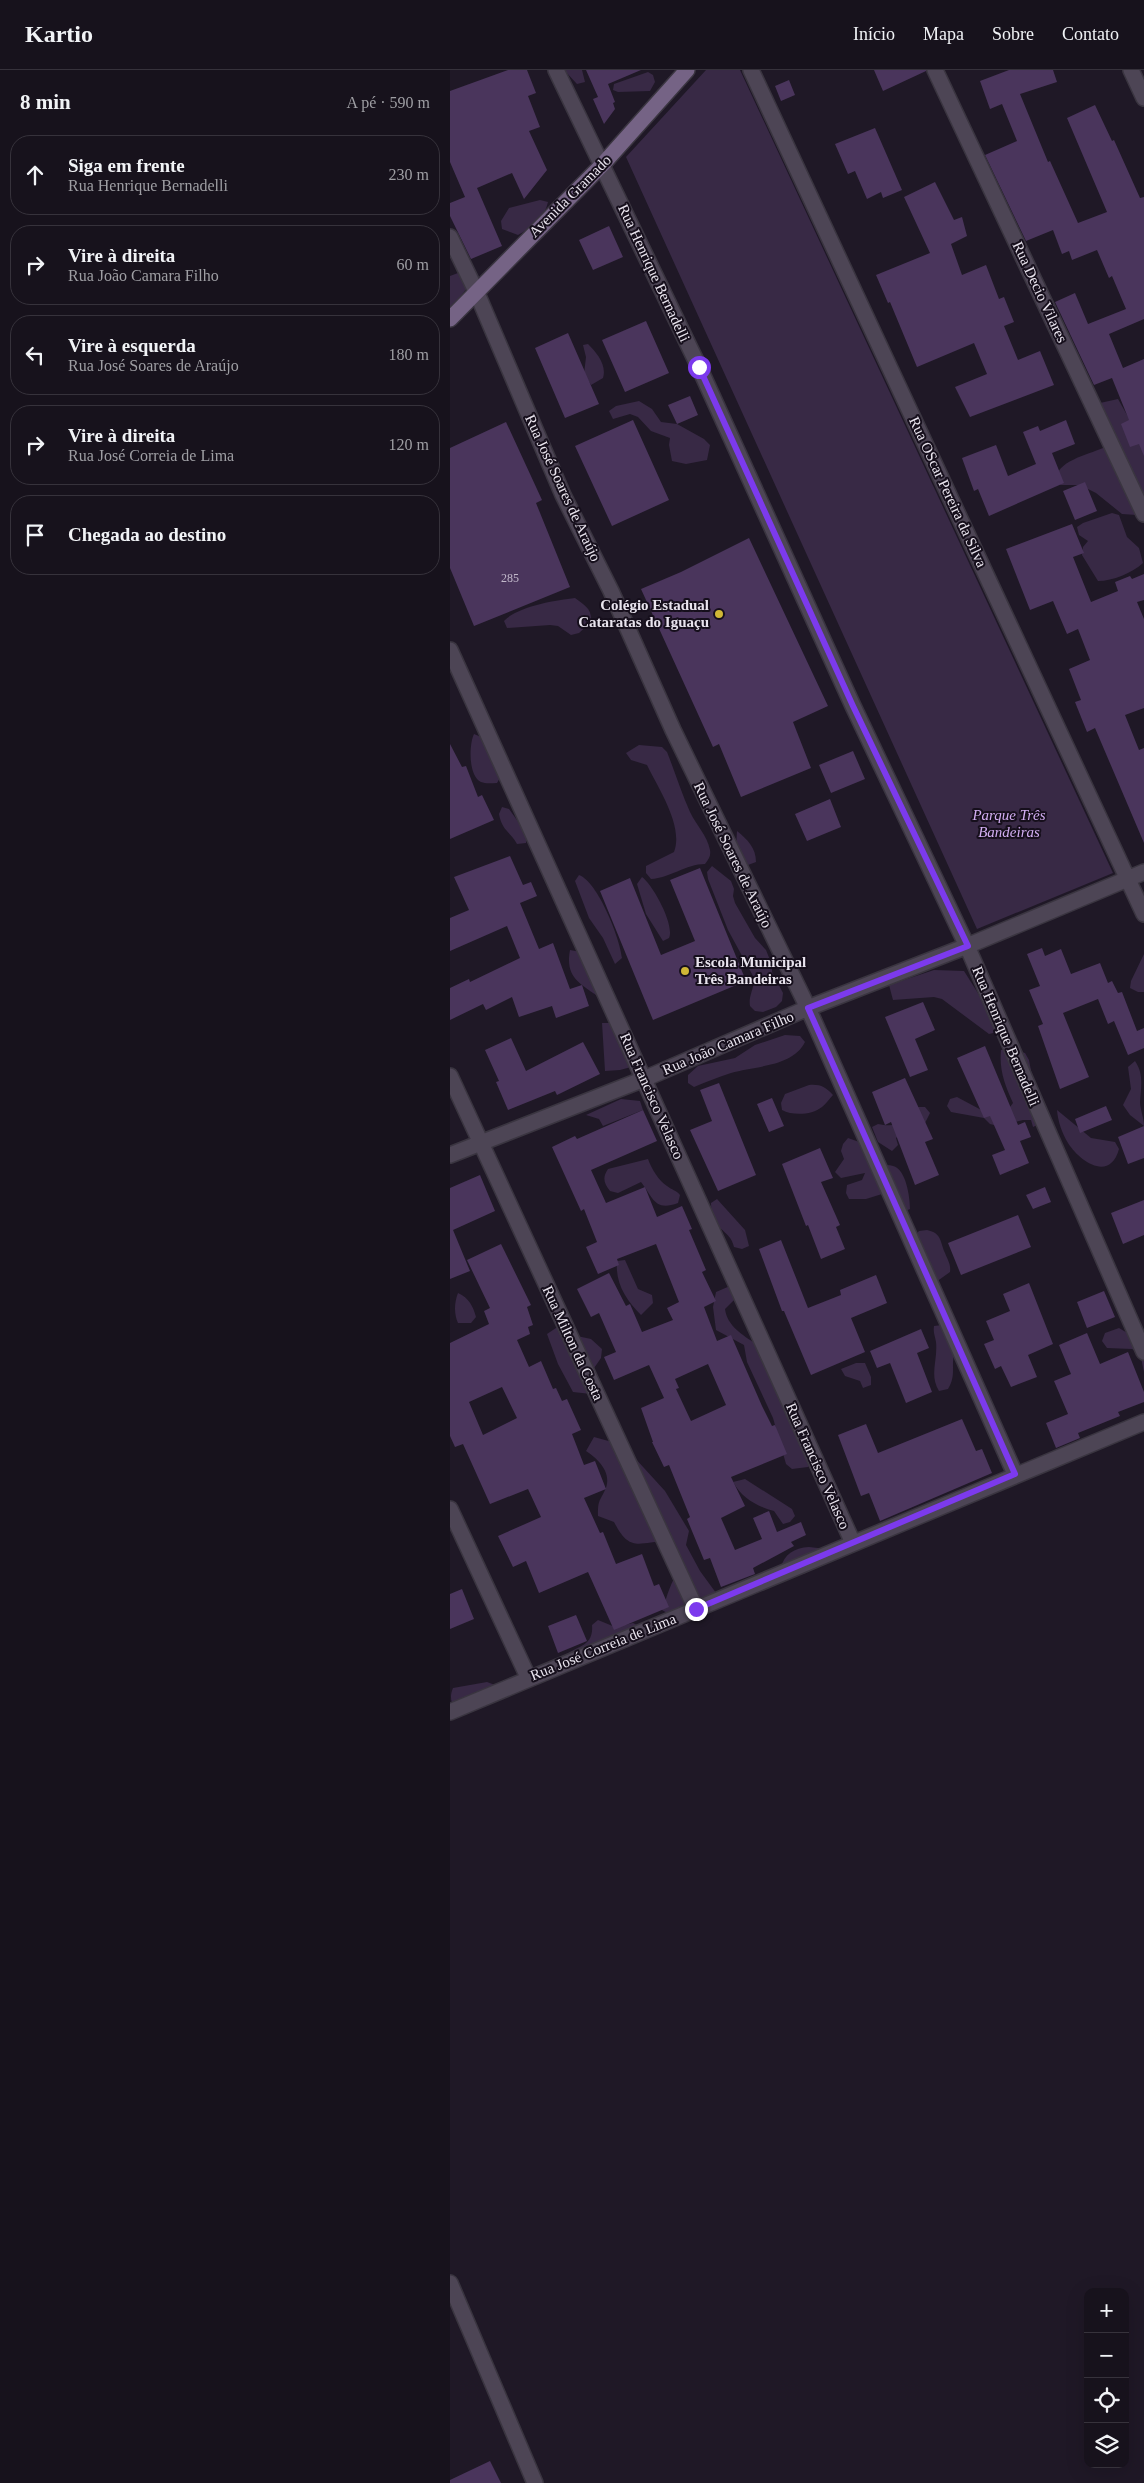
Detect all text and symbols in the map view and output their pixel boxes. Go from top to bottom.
text: Kartio [25,21,93,47]
text: Início [853,24,895,44]
text: Mapa [923,24,964,44]
text: Sobre [992,24,1034,44]
text: Contato [1062,24,1119,44]
text: 8 min [20,90,71,114]
text: A pé · 590 m [346,94,430,111]
street label: Avenida Gramado [526,152,614,240]
text: Siga em frente [68,155,185,176]
icon: ahead [21,161,49,189]
text: 230 m [389,166,429,183]
text: Rua Henrique Bernadelli [68,177,228,194]
street label: Rua Henrique Bernadelli [615,202,693,344]
street label: Rua Decio Vilares [1010,239,1070,345]
text: Vire à direita [68,245,175,266]
icon: right [21,251,49,279]
text: 60 m [397,256,429,273]
text: Rua João Camara Filho [68,267,219,284]
text: Vire à esquerda [68,335,196,356]
icon: left [21,341,49,369]
text: 180 m [389,346,429,363]
route start [688,356,711,379]
text: Rua José Soares de Araújo [68,357,239,374]
street label: Rua José Soares de Araújo [522,412,604,564]
street label: Rua OScar Pereira da Silva [906,414,990,570]
text: Vire à direita [68,425,175,446]
icon: right [21,431,49,459]
text: 120 m [389,436,429,453]
text: Rua José Correia de Lima [68,447,234,464]
icon: arrive [21,521,49,549]
text: Chegada ao destino [68,524,226,545]
house number: 285 [501,571,519,585]
place label: Colégio Estadual Cataratas do Iguaçu [578,597,709,630]
marker: Colégio Estadual Cataratas do Iguaçu [713,608,725,620]
street label: Rua José Soares de Araújo [691,780,775,930]
park label: Parque Três Bandeiras [971,807,1046,840]
place label: Escola Municipal Três Bandeiras [695,954,806,987]
street label: Rua Henrique Bernadelli [969,964,1043,1108]
marker: Escola Municipal Três Bandeiras [679,965,691,977]
street label: Rua João Camara Filho [660,1008,796,1078]
street label: Rua Francisco Velasco [617,1030,687,1162]
street label: Rua Milton da Costa [539,1283,607,1403]
street label: Rua Francisco Velasco [783,1400,853,1532]
route end [685,1598,708,1621]
street label: Rua José Correia de Lima [528,1610,679,1684]
map controls [1084,2288,1129,2468]
button: + [1084,2288,1129,2333]
button: − [1084,2333,1129,2378]
button: locate [1084,2378,1129,2423]
button: layers [1084,2423,1129,2468]

